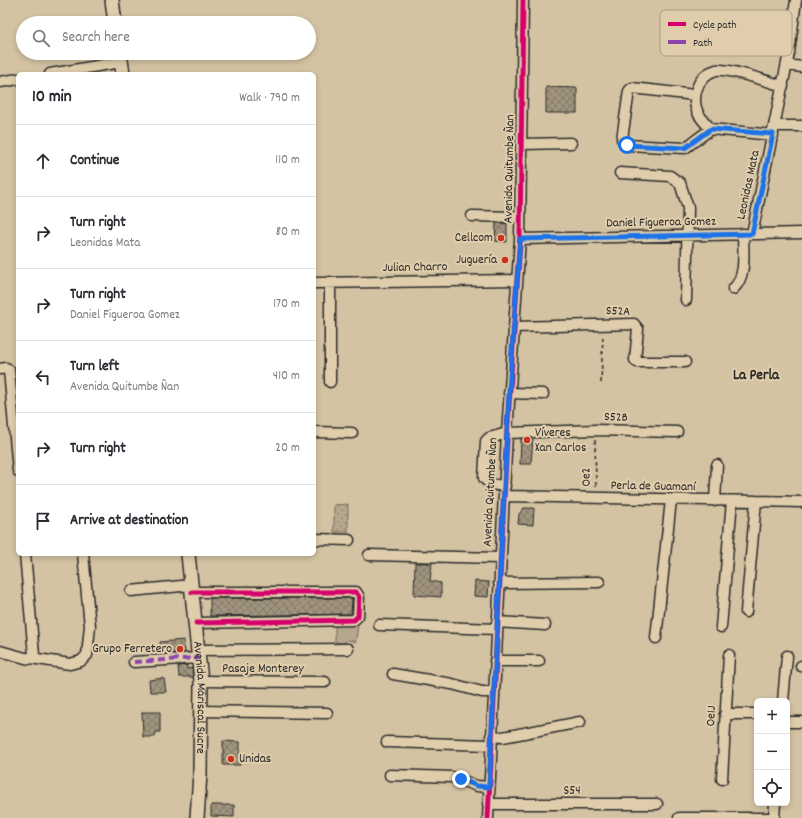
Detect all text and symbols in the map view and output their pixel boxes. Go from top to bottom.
legend [660,10,792,56]
search box [16,16,316,60]
text: Cycle path [693,18,737,34]
icon: search [30,27,52,49]
text: Search here [62,27,130,49]
text: Path [693,36,712,52]
text: 10 min [32,86,72,110]
text: Walk · 790 m [239,89,300,108]
street label: Avenida Quitumbe Ñan [500,114,520,224]
route start [618,136,636,154]
street label: Leonidas Mata [732,148,766,221]
icon: ahead [32,150,54,172]
text: Continue [70,150,119,172]
text: 110 m [275,151,300,170]
text: Turn right [70,212,126,234]
street label: Daniel Figueroa Gomez [606,213,716,233]
icon: right [32,222,54,244]
text: 80 m [276,223,300,242]
place label: Cellcom [455,229,493,248]
marker: Cellcom [496,233,506,243]
text: Leonidas Mata [70,234,140,253]
place label: Juguería [456,251,498,270]
marker: Juguería [500,255,510,265]
street label: Julian Charro [382,258,448,278]
text: Turn right [70,284,126,306]
icon: right [32,294,54,316]
text: 170 m [273,295,300,314]
street label: S52A [605,302,631,322]
text: Daniel Figueroa Gomez [70,306,180,325]
text: Turn left [70,356,119,378]
district label: La Perla [733,365,780,387]
icon: left [32,366,54,388]
text: 410 m [273,367,300,386]
text: Avenida Quitumbe Ñan [70,378,179,397]
street label: S52B [604,408,628,428]
place label: Víveres Xan Carlos [535,424,586,458]
marker: Víveres Xan Carlos [522,435,532,445]
street label: Avenida Quitumbe Ñan [479,437,503,547]
icon: right [32,438,54,460]
text: Turn right [70,438,126,460]
text: 20 m [275,439,300,458]
street label: Oe2 [577,467,597,487]
street label: Perla de Guamaní [610,477,697,497]
icon: arrive [32,510,54,532]
text: Arrive at destination [70,510,188,532]
place label: Grupo Ferretero [92,640,172,659]
street label: Avenida Mariscal Sucre [187,640,211,754]
marker: Grupo Ferretero [175,644,185,654]
street label: Pasaje Monterey [222,660,304,679]
map controls [754,698,790,806]
button: + [754,698,790,734]
street label: Oe1J [702,705,722,727]
button: − [754,734,790,770]
place label: Unidas [239,750,271,769]
marker: Unidas [226,754,236,764]
route end [452,770,470,788]
button: locate [754,770,790,806]
street label: S54 [563,782,581,801]

